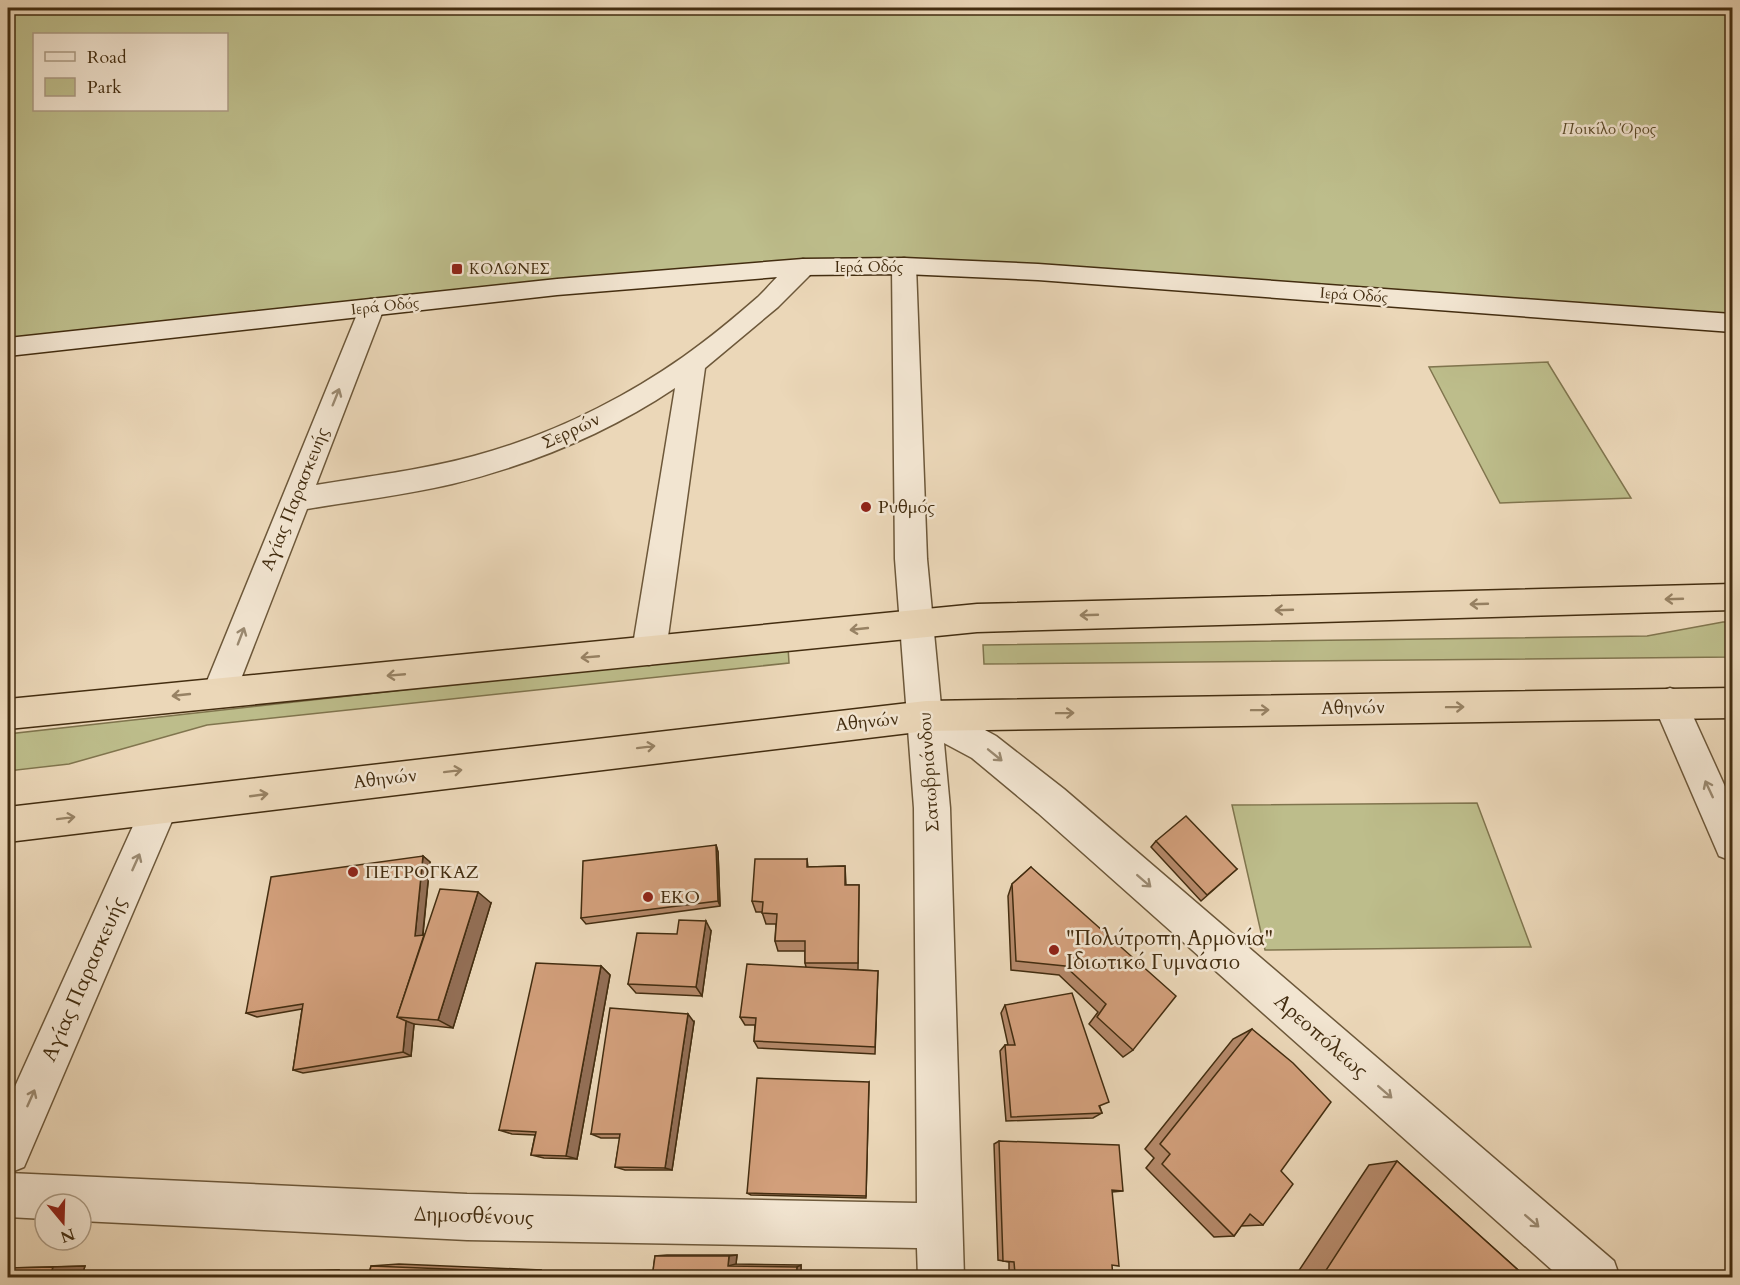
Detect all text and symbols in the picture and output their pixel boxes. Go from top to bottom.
legend [33,33,228,111]
text: Road [87,45,127,70]
text: Park [87,75,122,100]
park label: Ποικίλο Όρος [1562,119,1657,139]
street label: Ιερά Οδός [835,257,904,277]
place label: ΚΟΛΩΝΕΣ [469,259,550,279]
marker: ΚΟΛΩΝΕΣ [450,262,464,276]
street label: Ιερά Οδός [1319,283,1389,307]
street label: Ιερά Οδός [350,292,421,320]
one-way arrow [331,388,342,406]
street label: Σερρών [538,407,604,455]
street label: Αγίας Παρασκευής [255,423,335,574]
place label: Ρυθμός [878,495,935,520]
marker: Ρυθμός [859,500,873,514]
one-way arrow [1665,593,1685,604]
one-way arrow [1470,598,1490,610]
one-way arrow [1275,604,1295,615]
one-way arrow [1080,609,1100,621]
one-way arrow [849,624,869,635]
one-way arrow [236,628,247,646]
one-way arrow [581,652,601,663]
one-way arrow [387,670,407,681]
one-way arrow [172,690,192,701]
street label: Αθηνών [1321,695,1385,721]
one-way arrow [1444,701,1464,713]
one-way arrow [1249,704,1269,716]
street label: Αθηνών [834,706,900,738]
one-way arrow [1054,707,1074,719]
street label: Σατωβριάνδου [912,711,946,833]
one-way arrow [636,742,656,753]
one-way arrow [986,749,1002,762]
street label: Αθηνών [352,763,418,795]
one-way arrow [442,765,462,776]
one-way arrow [1702,781,1714,799]
one-way arrow [249,790,269,801]
one-way arrow [55,812,75,823]
one-way arrow [130,853,142,871]
place label: ΠΕΤΡΟΓΚΑΖ [365,860,479,885]
marker: ΠΕΤΡΟΓΚΑΖ [346,865,360,879]
one-way arrow [1136,874,1151,888]
place label: EKO [660,885,700,910]
marker: EKO [641,890,655,904]
street label: Αγίας Παρασκευής [35,892,133,1066]
place label: "Πολύτροπη Αρμονία" Ιδιωτικό Γυμνάσιο [1066,924,1273,977]
marker: "Πολύτροπη Αρμονία" Ιδιωτικό Γυμνάσιο [1047,943,1061,957]
street label: Αρεοπόλεως [1268,987,1374,1085]
one-way arrow [1377,1085,1392,1099]
one-way arrow [26,1089,37,1107]
north arrow [33,1192,93,1252]
street label: Δημοσθένους [413,1199,535,1233]
one-way arrow [1524,1214,1540,1227]
text: N [57,1223,78,1248]

